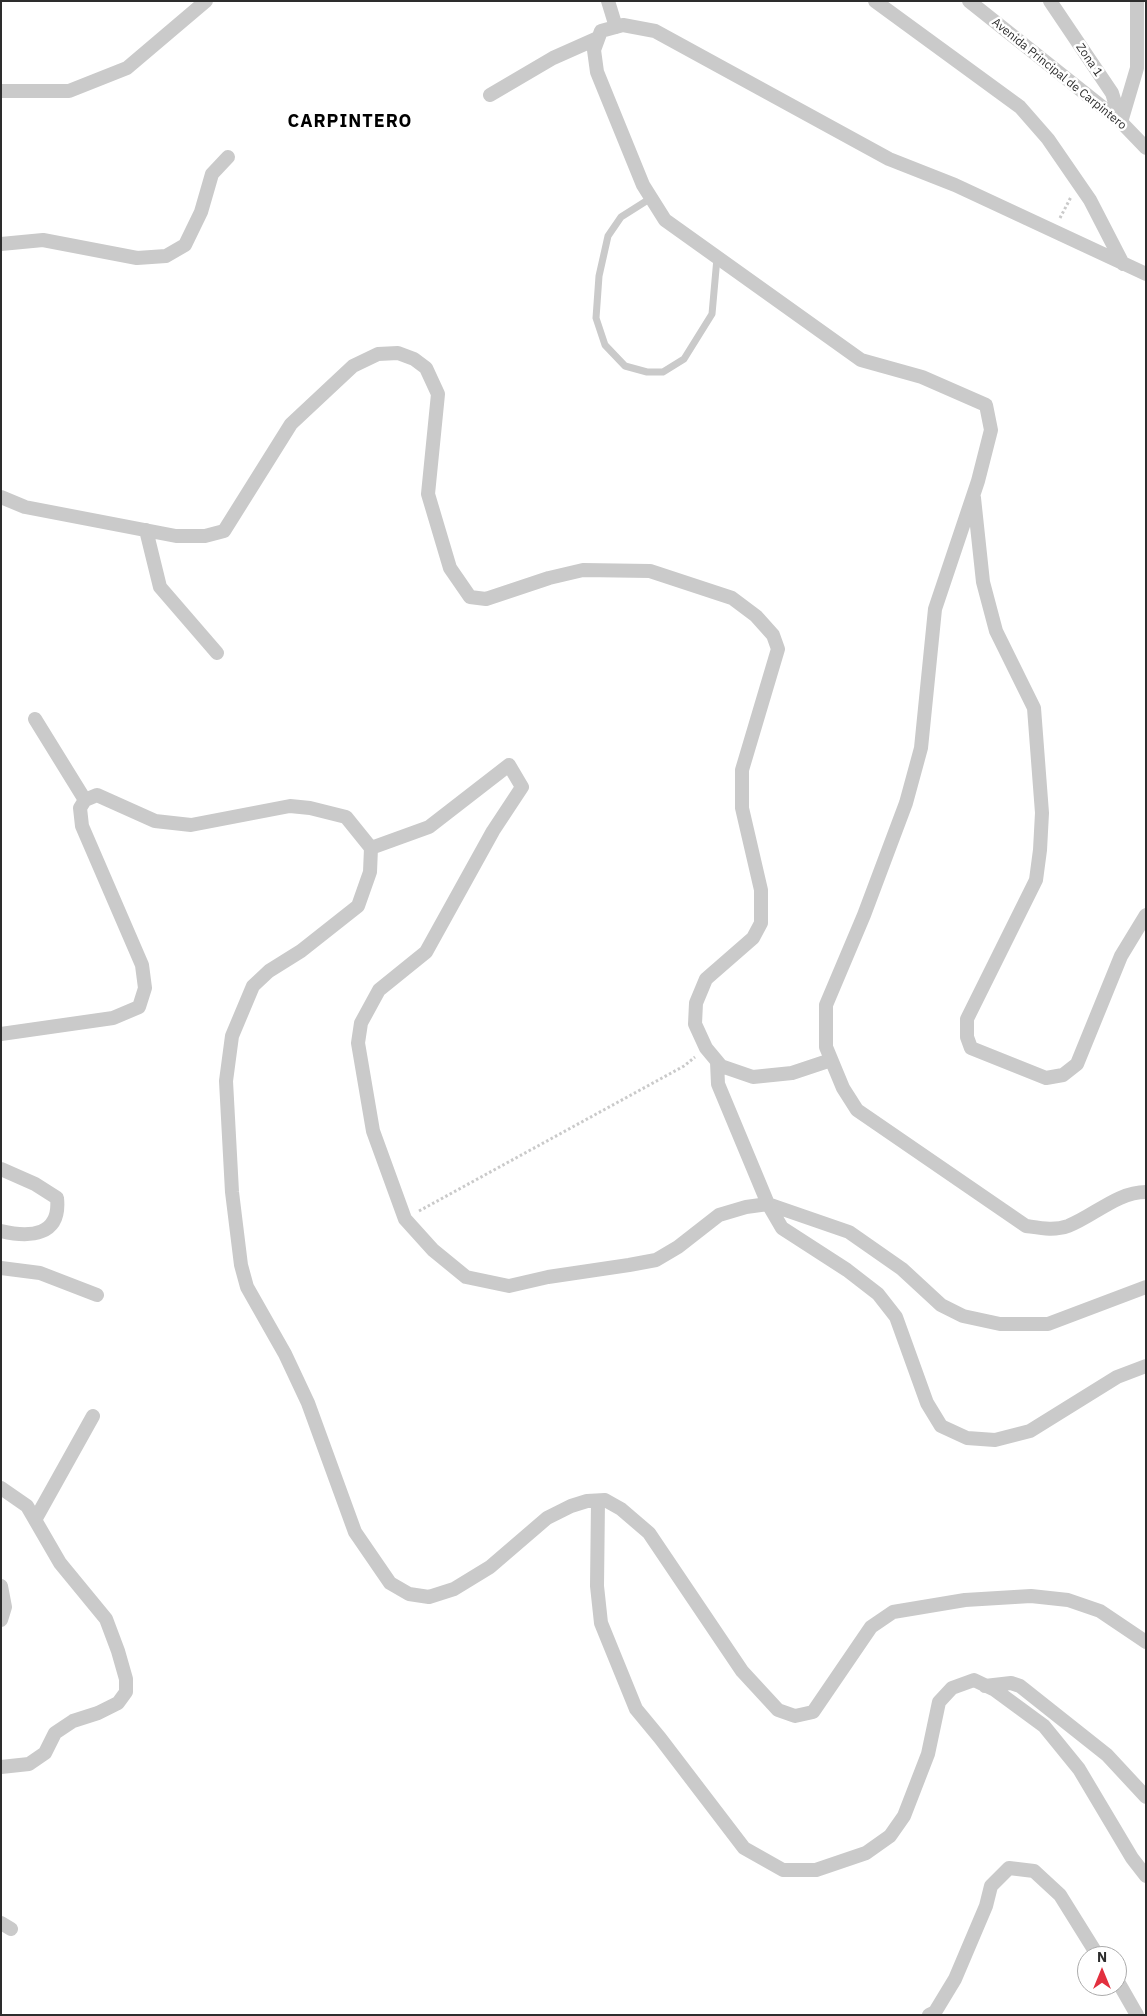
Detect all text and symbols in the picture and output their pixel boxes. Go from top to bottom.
street label: Avenida Principal de Carpintero [989,15,1129,133]
street label: Zona 1 [1073,41,1105,79]
district label: CARPINTERO [286,111,414,133]
north arrow [1077,1946,1127,1996]
text: N [1097,1948,1107,1966]

